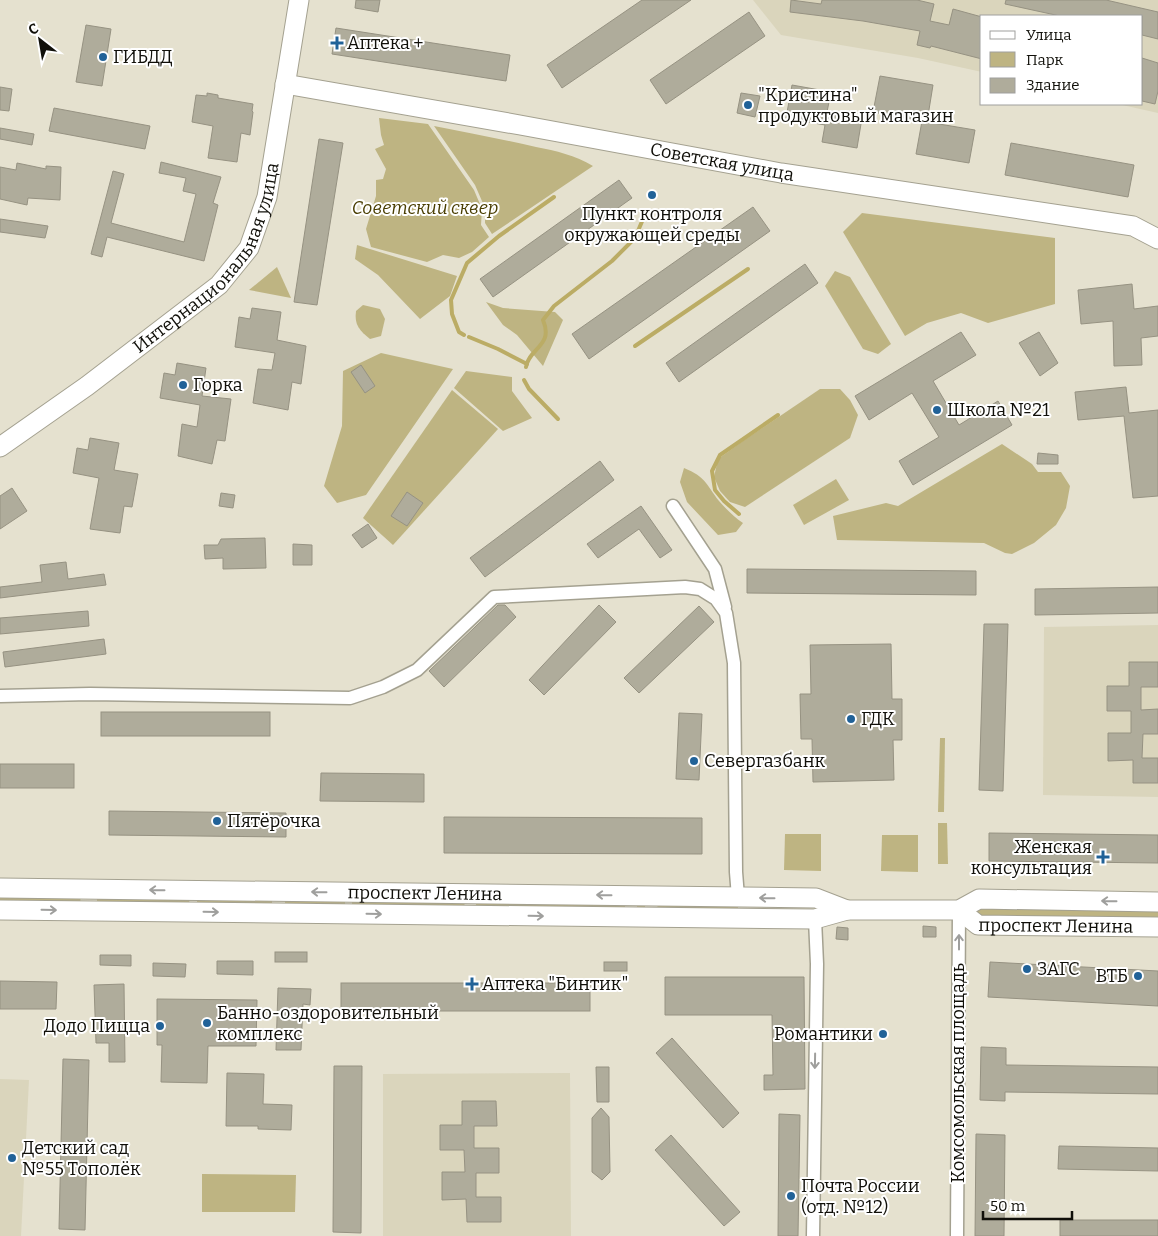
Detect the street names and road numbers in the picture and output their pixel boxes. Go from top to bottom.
street label: Советская улица [648,138,796,186]
street label: Интернациональная улица [129,161,283,358]
street label: проспект Ленина [347,881,503,905]
street label: проспект Ленина [978,914,1133,938]
street label: Комсомольская площадь [947,963,969,1183]

